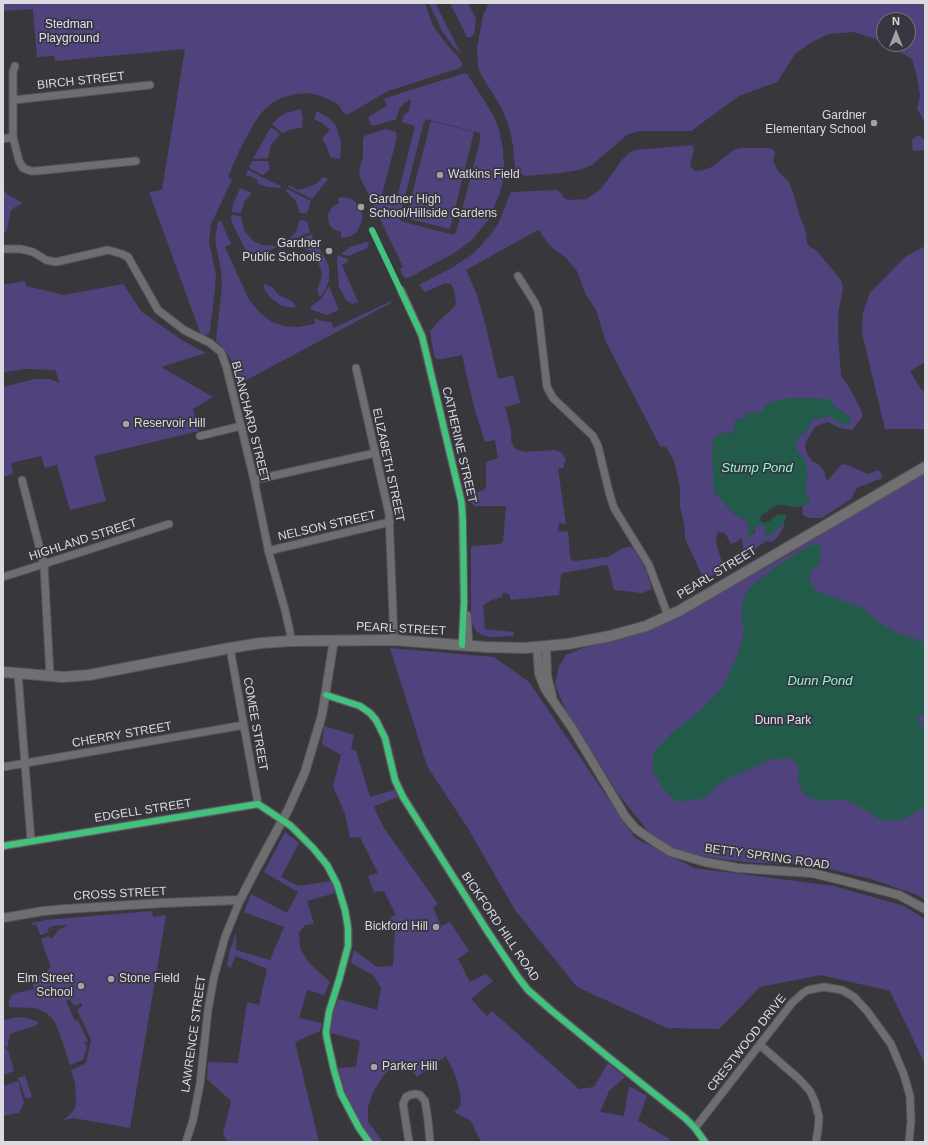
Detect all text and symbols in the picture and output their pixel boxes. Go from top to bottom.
north arrow [876,12,916,52]
text: N [892,15,900,27]
park label: Stedman Playground [39,18,99,46]
street label: BIRCH STREET [36,69,126,93]
place label: Gardner Elementary School [765,109,866,137]
marker: Gardner Elementary School [869,118,879,128]
place label: Watkins Field [448,168,520,182]
marker: Watkins Field [435,170,445,180]
place label: Gardner High School/Hillside Gardens [369,193,497,221]
marker: Gardner High School/Hillside Gardens [356,202,366,212]
place label: Gardner Public Schools [242,237,321,265]
marker: Gardner Public Schools [324,246,334,256]
street label: BLANCHARD STREET [228,360,272,484]
street label: CATHERINE STREET [439,385,479,505]
street label: ELIZABETH STREET [369,407,407,523]
place label: Reservoir Hill [134,417,205,431]
marker: Reservoir Hill [121,419,131,429]
water label: Stump Pond [721,460,793,476]
street label: NELSON STREET [277,508,377,544]
street label: HIGHLAND STREET [27,516,139,564]
street label: PEARL STREET [675,544,759,602]
street label: PEARL STREET [356,619,446,639]
water label: Dunn Pond [787,673,853,689]
street label: COMEE STREET [240,676,270,772]
park label: Dunn Park [755,714,811,728]
street label: CHERRY STREET [71,719,173,751]
street label: EDGELL STREET [93,796,193,826]
street label: BETTY SPRING ROAD [704,841,830,873]
street label: BICKFORD HILL ROAD [458,870,542,984]
street label: CROSS STREET [73,884,167,904]
place label: Bickford Hill [365,920,428,934]
marker: Bickford Hill [431,922,441,932]
place label: Elm Street School [17,972,73,1000]
place label: Stone Field [119,972,180,986]
marker: Stone Field [106,974,116,984]
street label: LAWRENCE STREET [179,974,209,1094]
marker: Elm Street School [76,981,86,991]
street label: CRESTWOOD DRIVE [705,992,789,1094]
place label: Parker Hill [382,1060,437,1074]
marker: Parker Hill [369,1062,379,1072]

